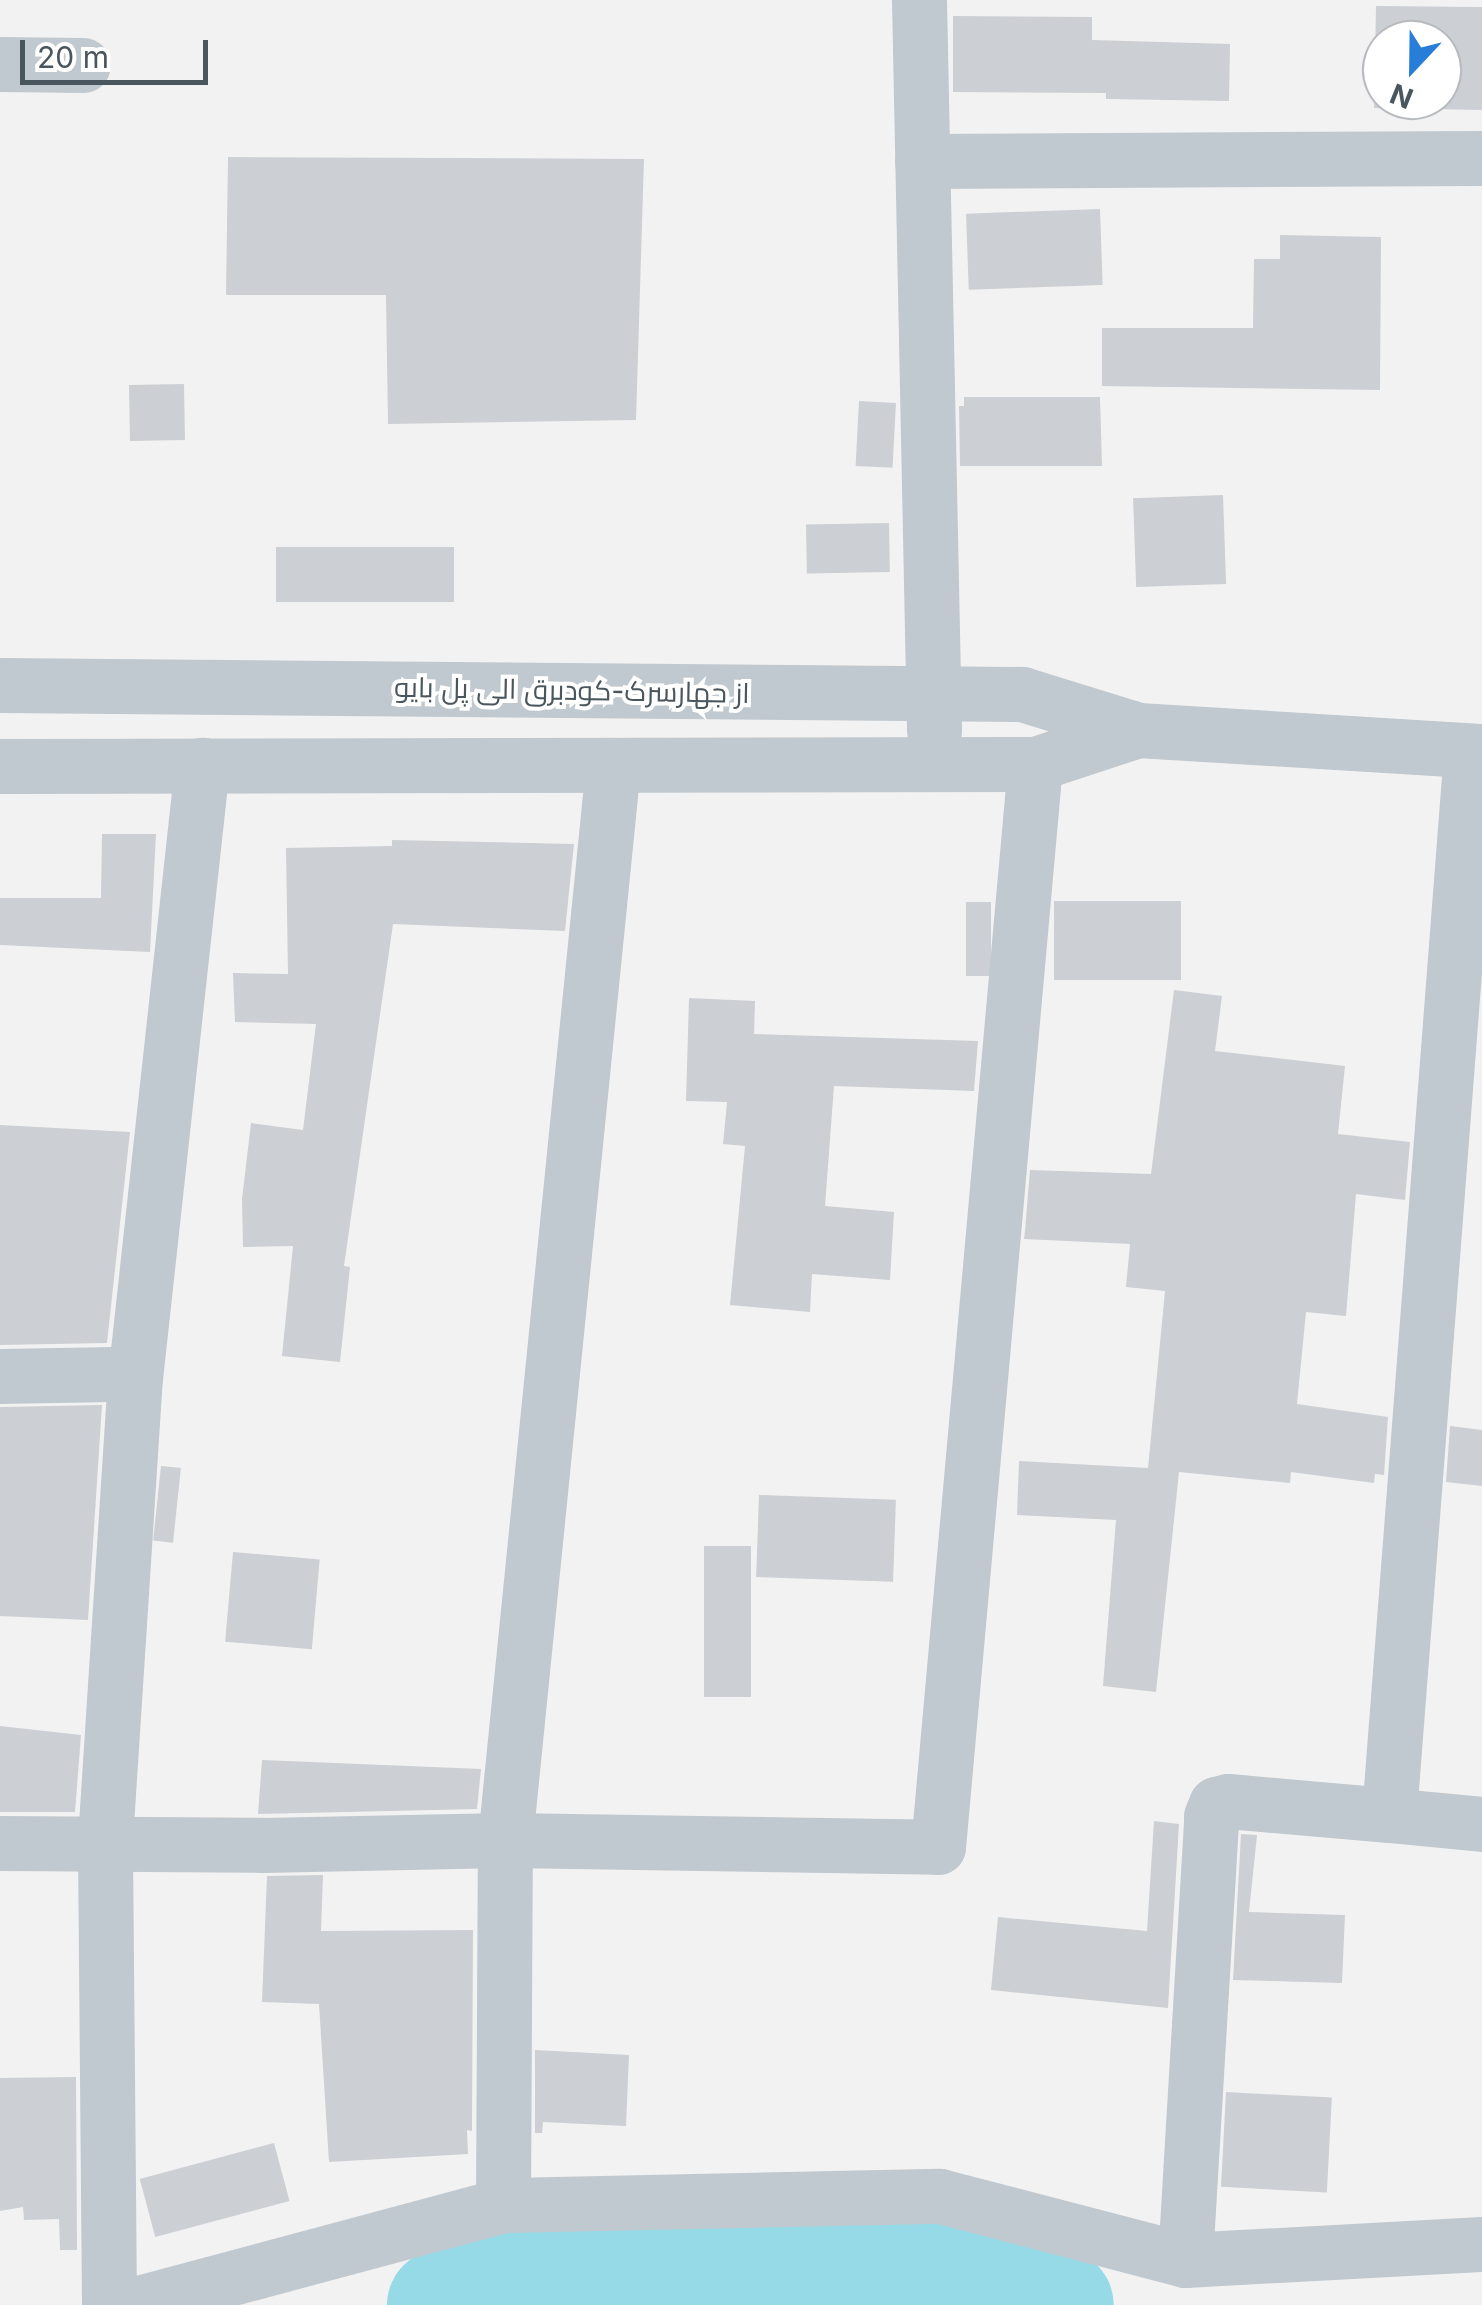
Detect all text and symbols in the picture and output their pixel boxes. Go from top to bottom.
scale bar [25,20,212,82]
north arrow [1362,20,1462,120]
text: 20 m [37,39,109,75]
text: N [1385,76,1418,116]
street label: از جهارسرک-کودبرق الی پل بایو [394,670,750,710]

